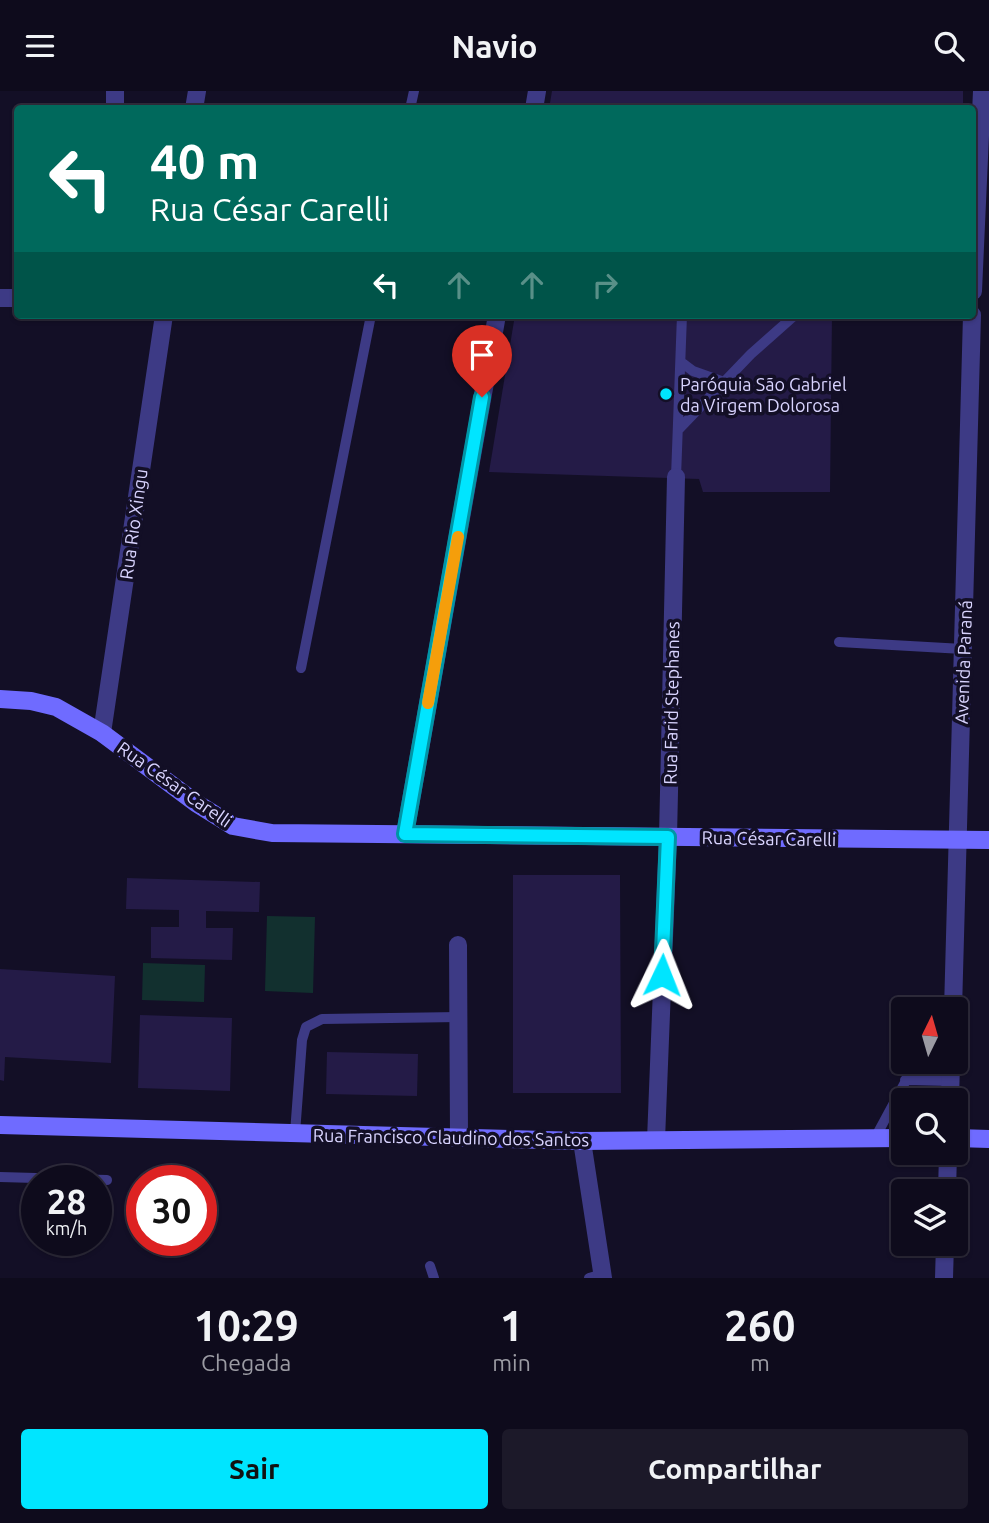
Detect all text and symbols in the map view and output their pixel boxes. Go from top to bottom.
icon: menu [21,27,59,65]
icon: search [930,27,968,65]
text: Navio [451,28,538,64]
icon: left [35,133,126,224]
text: 40 m [150,133,259,188]
text: Rua César Carelli [150,191,389,227]
icon: left [367,266,405,304]
icon: ahead [440,266,478,304]
icon: ahead [513,266,551,304]
icon: right [586,266,624,304]
pin [452,325,512,397]
icon: arrive [463,336,501,374]
place label: Paróquia São Gabriel da Virgem Dolorosa [680,374,847,415]
marker: Paróquia São Gabriel da Virgem Dolorosa [658,386,674,402]
street label: Rua Rio Xingu [115,467,151,581]
street label: Avenida Paraná [951,600,975,724]
street label: Rua Farid Stephanes [660,621,682,785]
street label: Rua César Carelli [114,737,236,831]
street label: Rua César Carelli [701,827,837,849]
position arrow [625,938,699,1012]
north arrow [891,997,968,1075]
map controls [891,997,968,1256]
button: search [891,1088,968,1165]
street label: Rua Francisco Claudino dos Santos [313,1125,590,1149]
speed limit sign: 30 [126,1165,217,1256]
button: layers [891,1179,968,1256]
text: 28 [47,1181,86,1221]
text: km/h [46,1218,87,1238]
text: 10:29 [194,1302,299,1349]
text: 1 [500,1302,523,1349]
text: 260 [724,1302,795,1349]
text: Chegada [201,1350,291,1375]
text: min [492,1350,531,1375]
text: m [750,1350,770,1375]
button: Sair [21,1429,488,1509]
button: Compartilhar [502,1429,968,1509]

